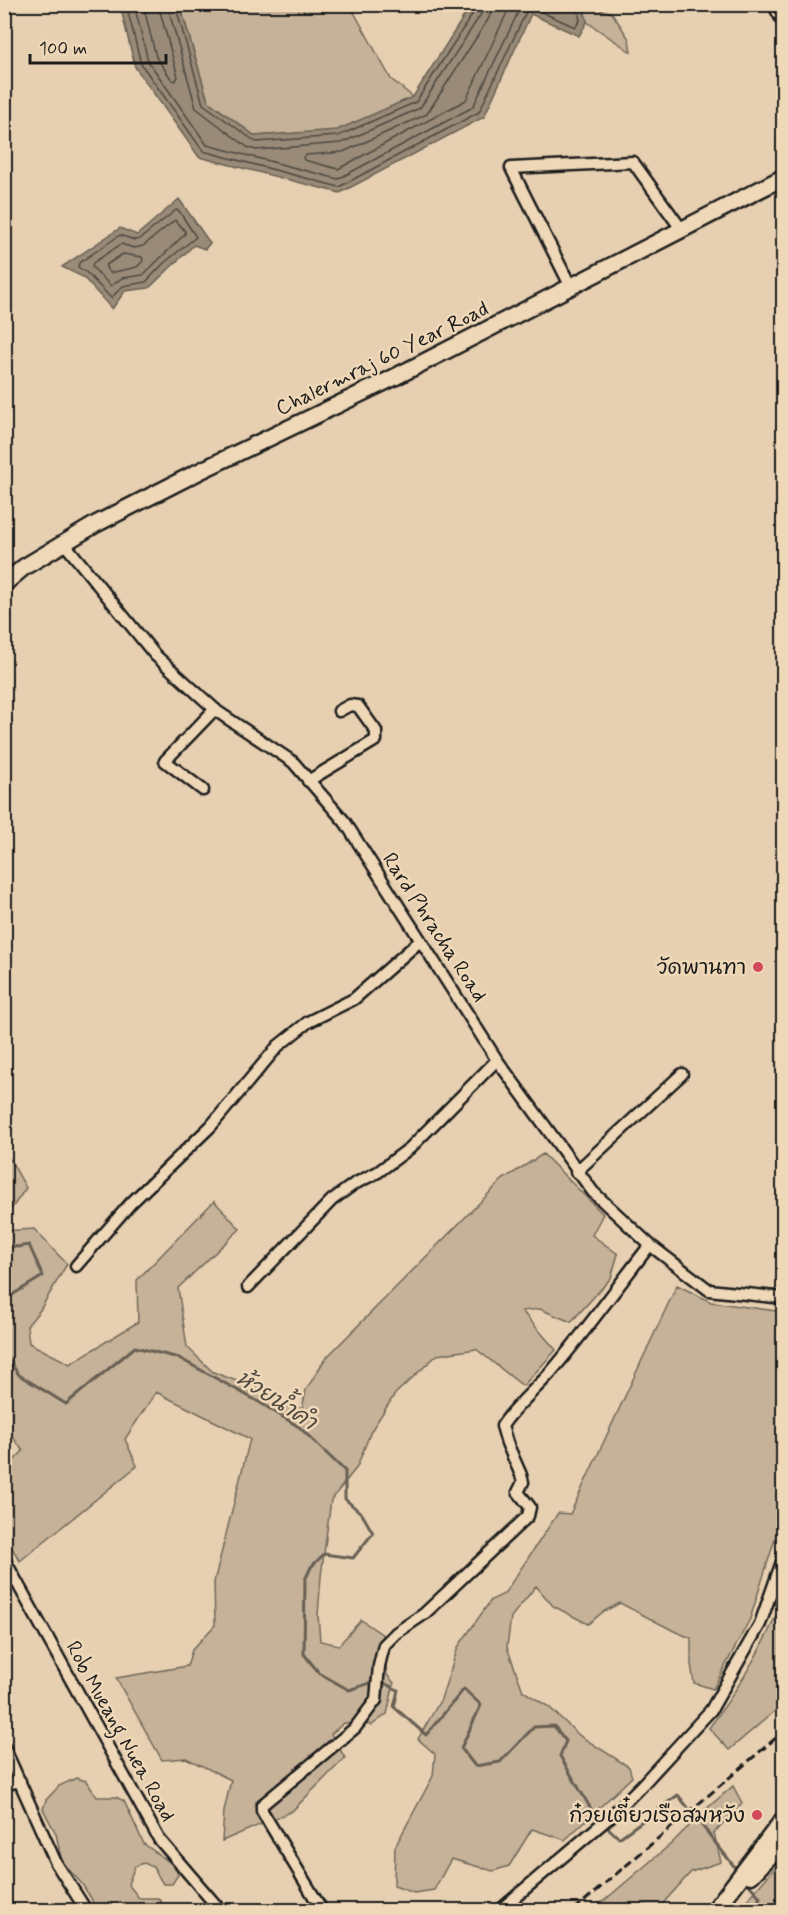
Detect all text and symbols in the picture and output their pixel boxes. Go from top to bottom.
scale bar [30,27,166,65]
text: 100 m [39,37,87,61]
street label: Chalermraj 60 Year Road [271,295,494,423]
street label: Rard Phracha Road [375,847,493,1008]
place label: วัดพานทา [657,954,746,982]
marker: วัดพานทา [751,960,765,974]
water label: ห้วยน้ำคำ [230,1358,327,1438]
street label: Rob Mueang Nuea Road [57,1636,182,1828]
place label: ก๋วยเตี๋ยวเรือสมหวัง [569,1796,745,1830]
marker: ก๋วยเตี๋ยวเรือสมหวัง [750,1808,764,1822]

